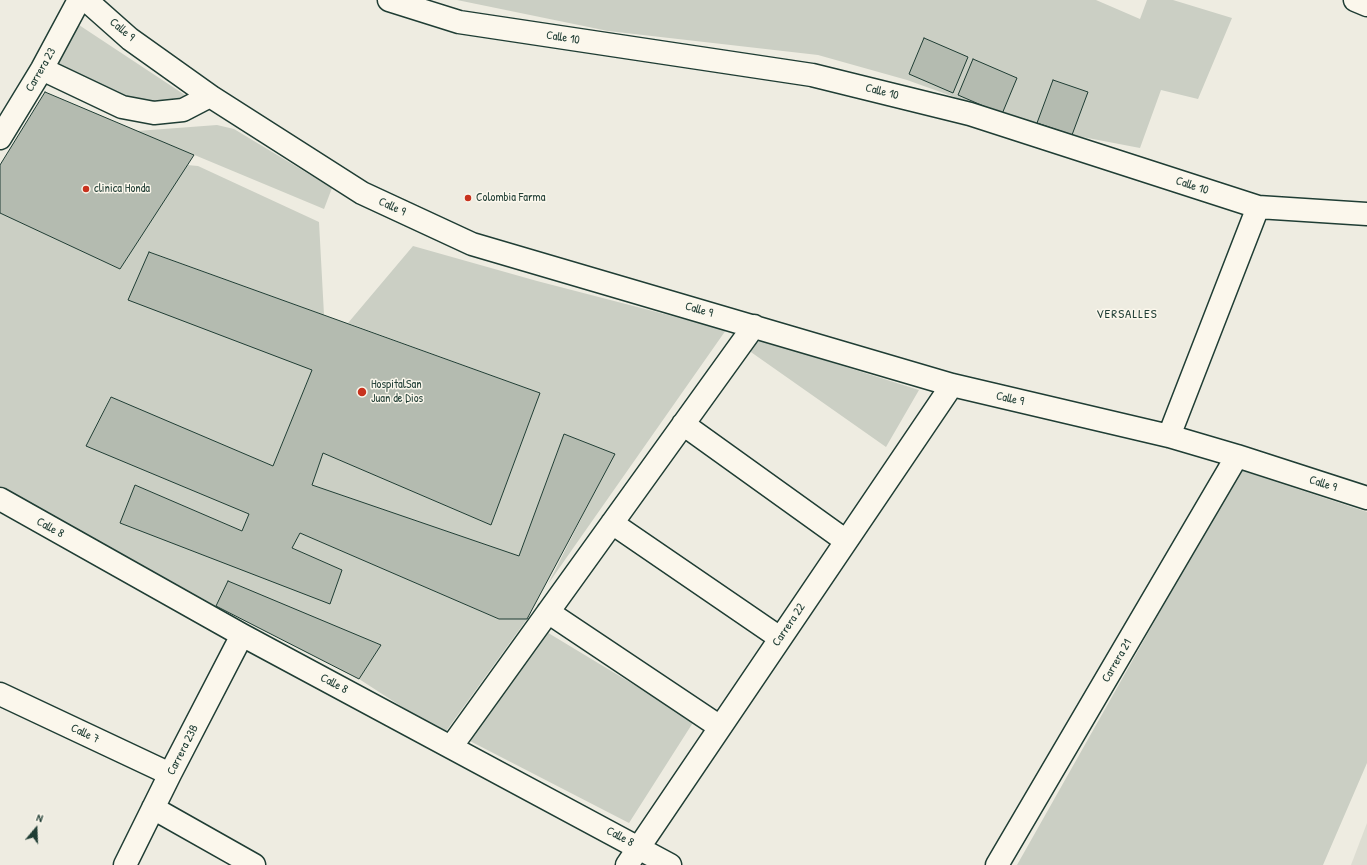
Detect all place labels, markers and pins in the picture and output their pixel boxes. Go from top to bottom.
place label: clinica Honda [94,182,150,196]
marker: clinica Honda [81,184,91,194]
place label: Colombia Farma [476,191,545,205]
marker: Colombia Farma [463,193,473,203]
place label: HospitalSan Juan de Dios [371,378,423,406]
marker: HospitalSan Juan de Dios [356,386,368,398]

